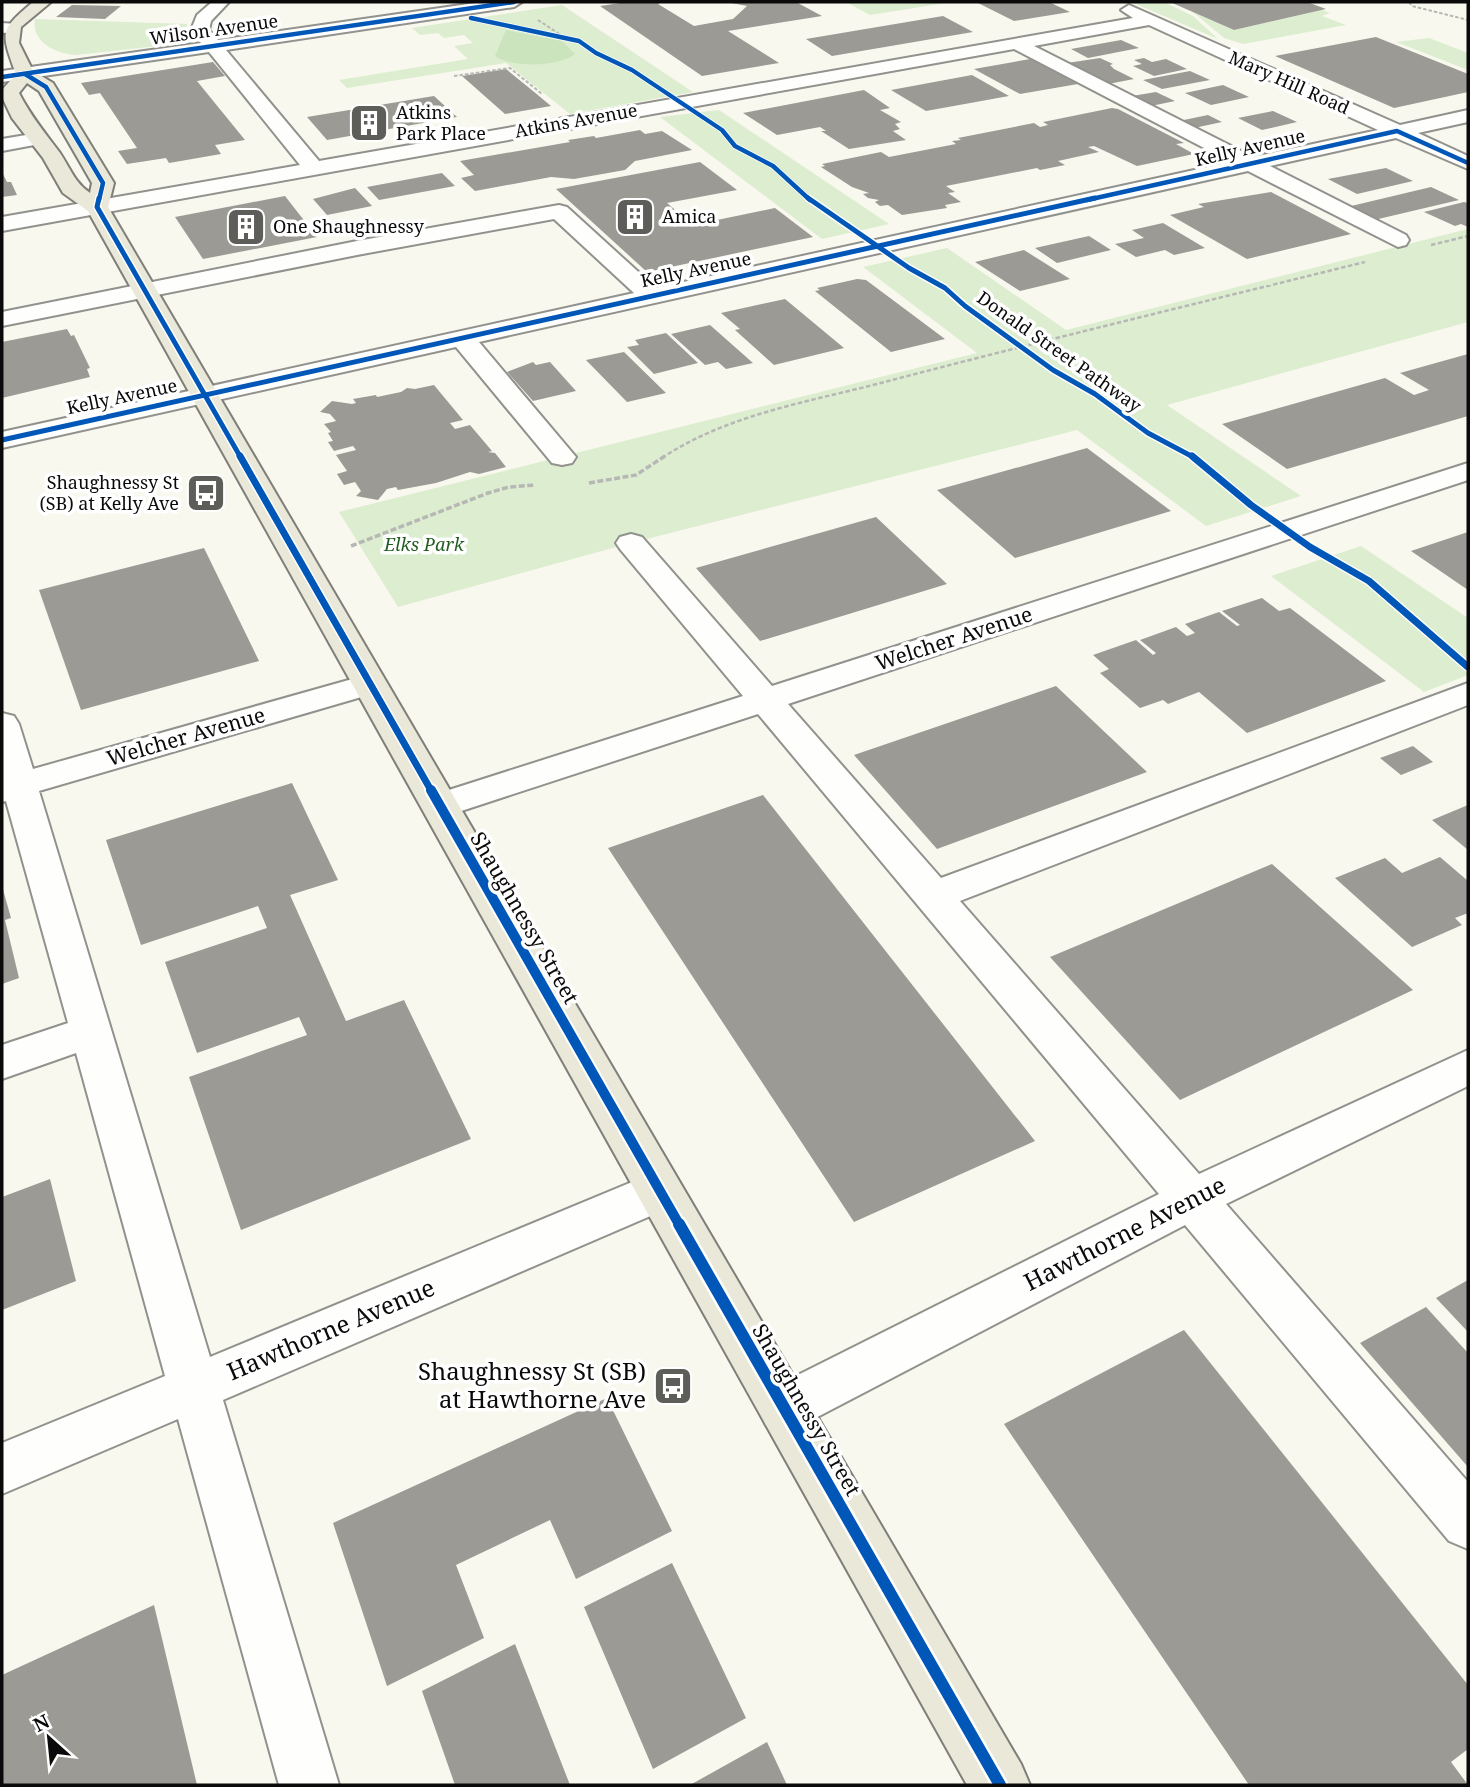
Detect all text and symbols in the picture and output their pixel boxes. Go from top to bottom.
street label: Wilson Avenue [148,8,280,50]
street label: Mary Hill Road [1225,45,1353,119]
street label: Atkins Avenue [513,97,639,143]
place label: Atkins Park Place [396,100,486,145]
building icon: Atkins Park Place [348,102,390,144]
street label: Kelly Avenue [1192,123,1307,171]
building icon: Amica [614,196,656,238]
place label: Amica [662,204,716,228]
building icon: One Shaughnessy [225,206,267,248]
place label: One Shaughnessy [273,214,425,238]
street label: Kelly Avenue [638,246,753,292]
street label: Donald Street Pathway [973,285,1147,418]
street label: Kelly Avenue [64,373,179,419]
place label: Shaughnessy St (SB) at Kelly Ave [40,470,179,515]
bus stop icon: Shaughnessy St (SB) at Kelly Ave [185,472,227,514]
park label: Elks Park [383,532,465,556]
street label: Welcher Avenue [871,599,1036,677]
street label: Welcher Avenue [103,700,268,772]
street label: Shaughnessy Street [464,826,586,1009]
street label: Hawthorne Avenue [1018,1167,1231,1298]
street label: Hawthorne Avenue [222,1270,439,1387]
street label: Shaughnessy Street [746,1318,868,1501]
place label: Shaughnessy St (SB) at Hawthorne Ave [418,1354,646,1415]
bus stop icon: Shaughnessy St (SB) at Hawthorne Ave [652,1365,694,1407]
north arrow [14,1703,84,1773]
text: N [29,1708,54,1738]

